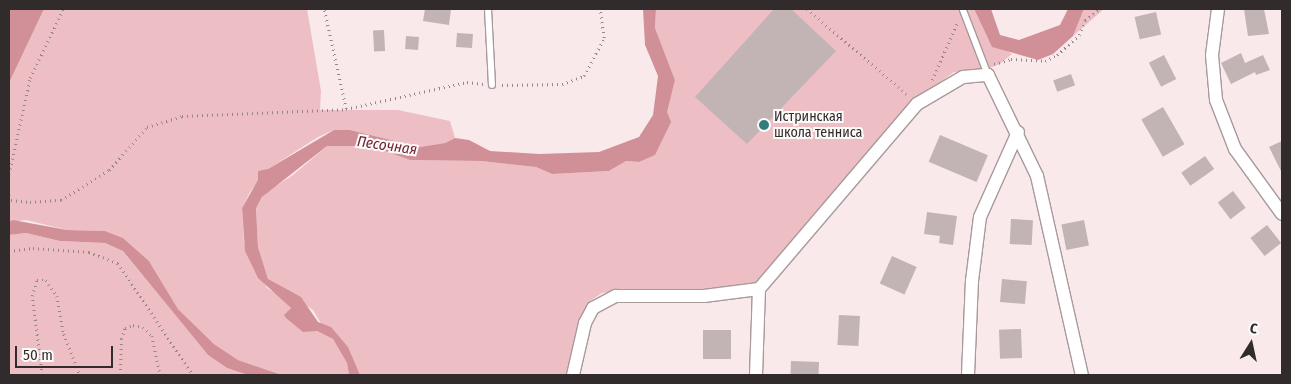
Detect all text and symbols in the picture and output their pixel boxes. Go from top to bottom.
place label: Истринская школа тенниса [774,109,862,142]
marker: Истринская школа тенниса [758,119,770,131]
water label: Песочная [356,133,418,159]
north arrow [1226,319,1276,369]
text: С [1249,320,1259,338]
scale bar [18,336,115,368]
text: 50 m [23,346,53,364]

